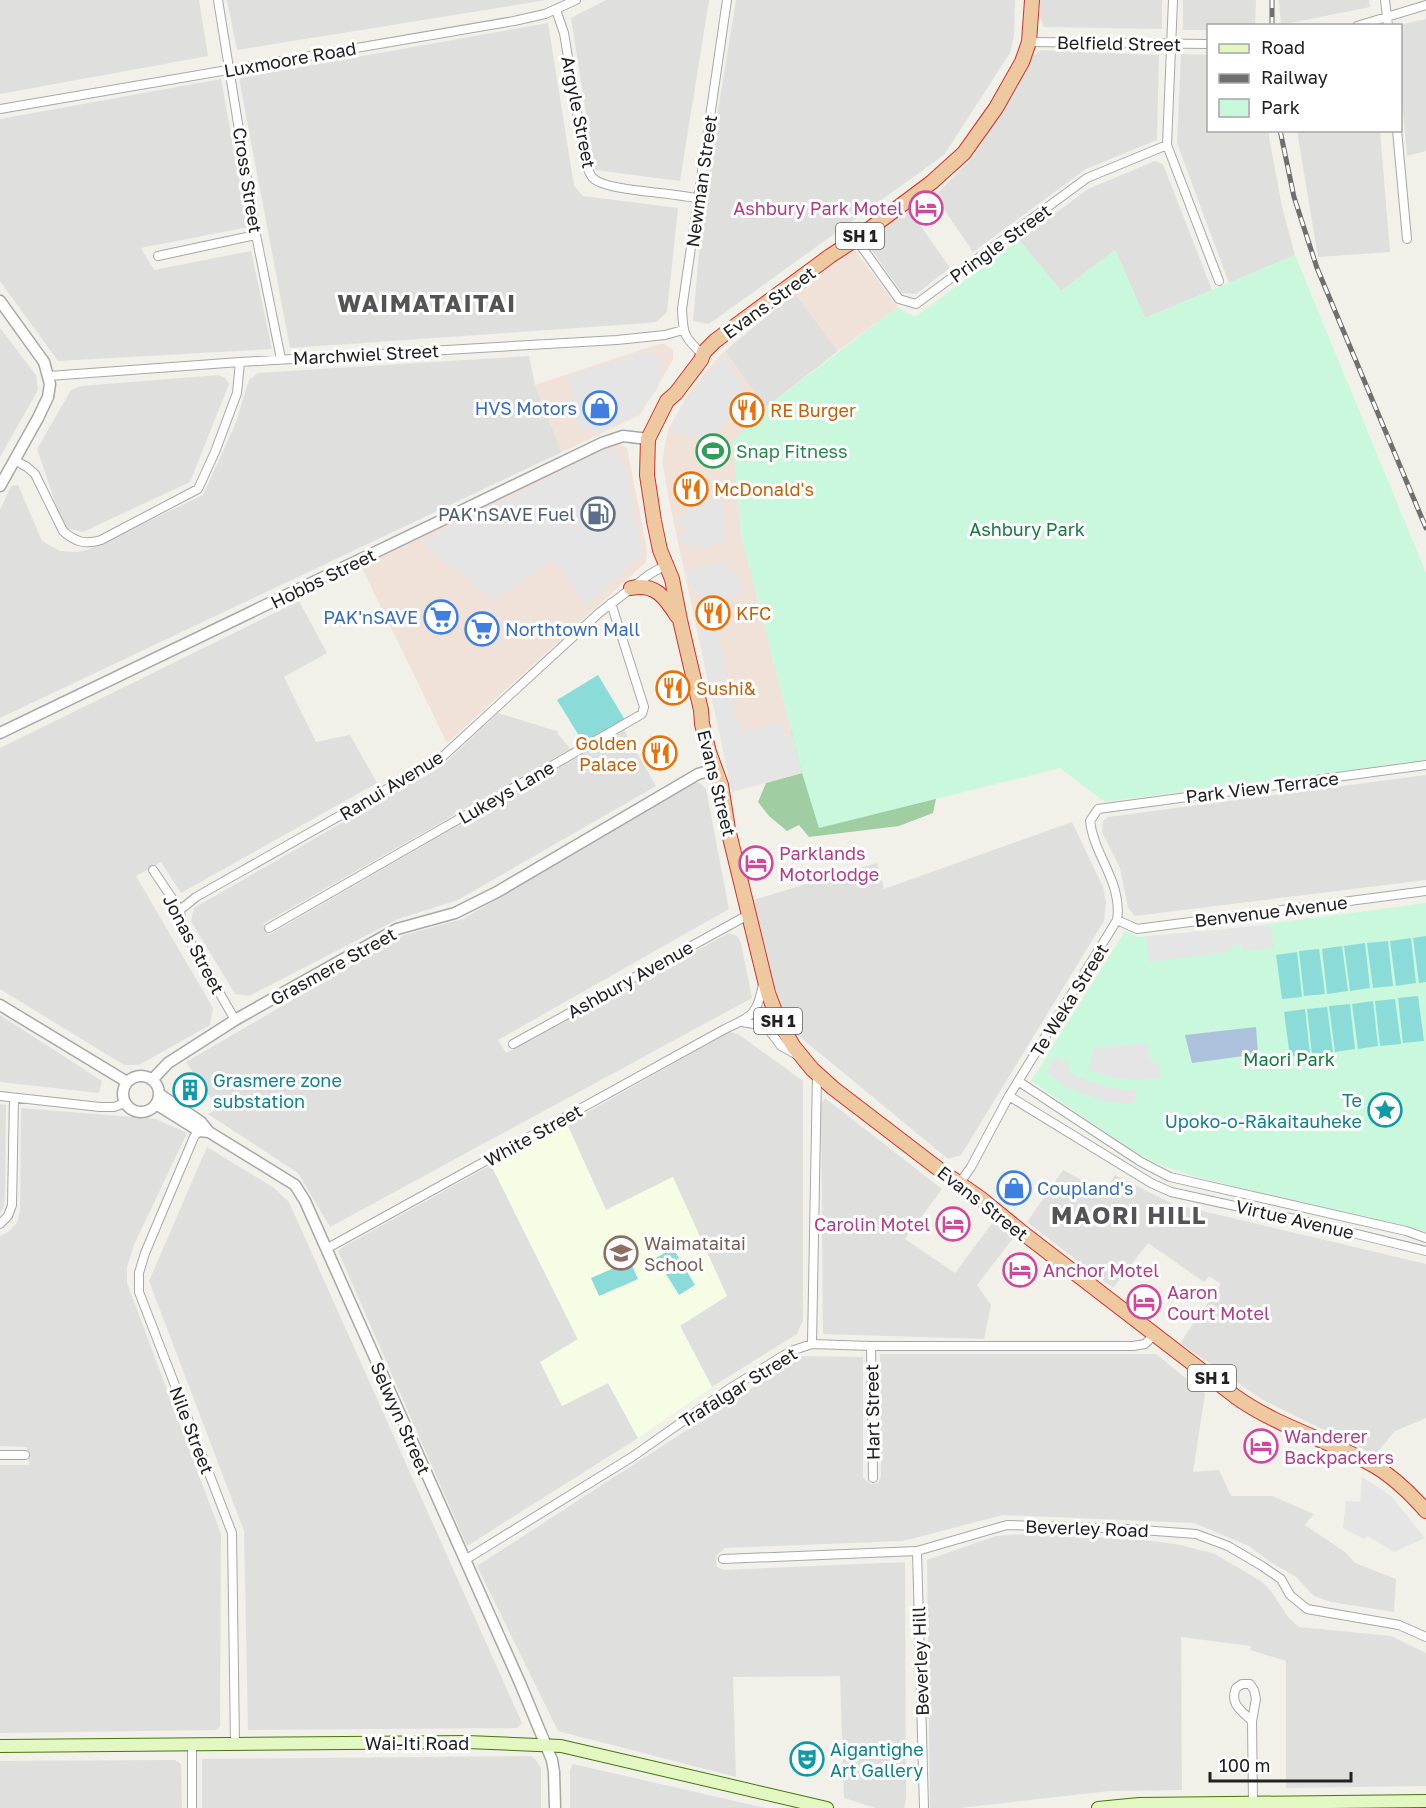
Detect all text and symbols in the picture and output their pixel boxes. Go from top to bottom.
legend [1207,24,1402,132]
street label: Belfield Street [1057,31,1181,55]
text: Road [1261,36,1305,58]
street label: Luxmoore Road [222,37,358,81]
street label: Argyle Street [557,54,601,170]
text: Railway [1261,66,1328,88]
text: Park [1261,96,1300,118]
street label: Newman Street [681,113,721,249]
street label: Cross Street [229,126,267,234]
hotel icon: Ashbury Park Motel [908,190,944,226]
place label: Ashbury Park Motel [733,197,903,219]
street label: Pringle Street [945,199,1055,287]
road number: SH 1 [836,223,884,249]
street label: Evans Street [718,261,820,343]
district label: WAIMATAITAI [337,288,517,317]
street label: Marchwiel Street [292,339,440,369]
shop icon: HVS Motors [582,390,618,426]
restaurant icon: RE Burger [729,392,765,428]
place label: HVS Motors [475,397,577,419]
place label: RE Burger [770,399,856,421]
sports icon: Snap Fitness [695,433,731,469]
place label: Snap Fitness [736,440,848,462]
restaurant icon: McDonald's [673,471,709,507]
place label: McDonald's [714,478,814,500]
fuel station icon: PAK'nSAVE Fuel [580,496,616,532]
place label: PAK'nSAVE Fuel [438,503,575,525]
park label: Ashbury Park [969,518,1085,540]
street label: Hobbs Street [267,543,379,613]
restaurant icon: KFC [695,595,731,631]
supermarket icon: PAK'nSAVE [423,599,459,635]
place label: KFC [736,602,771,624]
place label: PAK'nSAVE [323,606,418,628]
supermarket icon: Northtown Mall [464,611,500,647]
place label: Northtown Mall [505,618,640,640]
restaurant icon: Sushi& [655,670,691,706]
place label: Sushi& [696,677,756,699]
street label: Evans Street [693,728,741,838]
place label: Golden Palace [575,732,637,775]
restaurant icon: Golden Palace [642,735,678,771]
street label: Ranui Avenue [335,745,447,825]
street label: Lukeys Lane [454,756,558,828]
street label: Park View Terrace [1184,767,1340,807]
place label: Parklands Motorlodge [779,842,879,885]
hotel icon: Parklands Motorlodge [738,845,774,881]
street label: Jonas Street [159,891,229,997]
street label: Benvenue Avenue [1193,891,1349,931]
street label: Grasmere Street [266,922,400,1010]
street label: Ashbury Avenue [563,935,697,1023]
street label: Te Weka Street [1025,939,1113,1061]
road number: SH 1 [754,1008,802,1034]
park label: Maori Park [1243,1048,1335,1070]
place label: Grasmere zone substation [213,1069,342,1112]
building icon: Grasmere zone substation [172,1072,208,1108]
place label: Te Upoko-o-Rākaitauheke [1165,1089,1362,1132]
place icon: Te Upoko-o-Rākaitauheke [1367,1092,1403,1128]
street label: White Street [480,1099,586,1171]
street label: Evans Street [933,1161,1033,1245]
shop icon: Coupland's [996,1170,1032,1206]
place label: Coupland's [1037,1177,1134,1199]
street label: Virtue Avenue [1234,1195,1356,1243]
district label: MAORI HILL [1051,1200,1207,1229]
hotel icon: Carolin Motel [935,1206,971,1242]
place label: Carolin Motel [814,1213,930,1235]
place label: Waimataitai School [644,1232,746,1275]
school or university icon: Waimataitai School [603,1235,639,1271]
hotel icon: Anchor Motel [1002,1252,1038,1288]
place label: Anchor Motel [1043,1259,1159,1281]
place label: Aaron Court Motel [1167,1281,1270,1324]
hotel icon: Aaron Court Motel [1126,1284,1162,1320]
street label: Trafalgar Street [675,1342,801,1432]
street label: Selwyn Street [366,1358,436,1478]
street label: Hart Street [860,1364,884,1460]
road number: SH 1 [1188,1365,1236,1391]
street label: Nile Street [165,1383,219,1477]
place label: Wanderer Backpackers [1284,1425,1394,1468]
hotel icon: Wanderer Backpackers [1243,1428,1279,1464]
street label: Beverley Road [1025,1515,1149,1541]
street label: Beverley Hill [907,1606,933,1716]
street label: Wai-Iti Road [365,1732,469,1754]
place label: Aigantighe Art Gallery [830,1738,924,1781]
theatre icon: Aigantighe Art Gallery [789,1741,825,1777]
scale bar [1210,1745,1351,1783]
text: 100 m [1219,1754,1270,1776]

